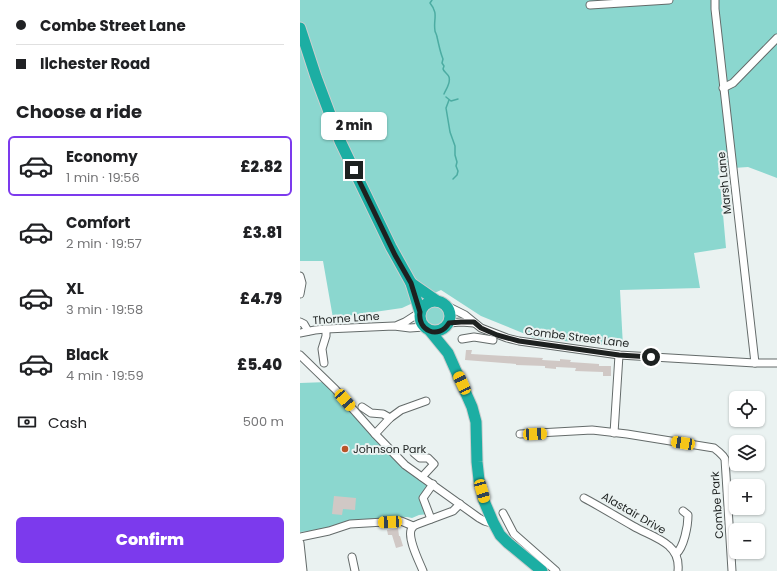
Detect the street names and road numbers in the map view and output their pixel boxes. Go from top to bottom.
street label: Marsh Lane [713,151,735,215]
street label: Thorne Lane [312,308,380,328]
street label: Combe Street Lane [524,323,630,351]
street label: Combe Park [707,470,727,539]
street label: Alastair Drive [599,488,669,538]

